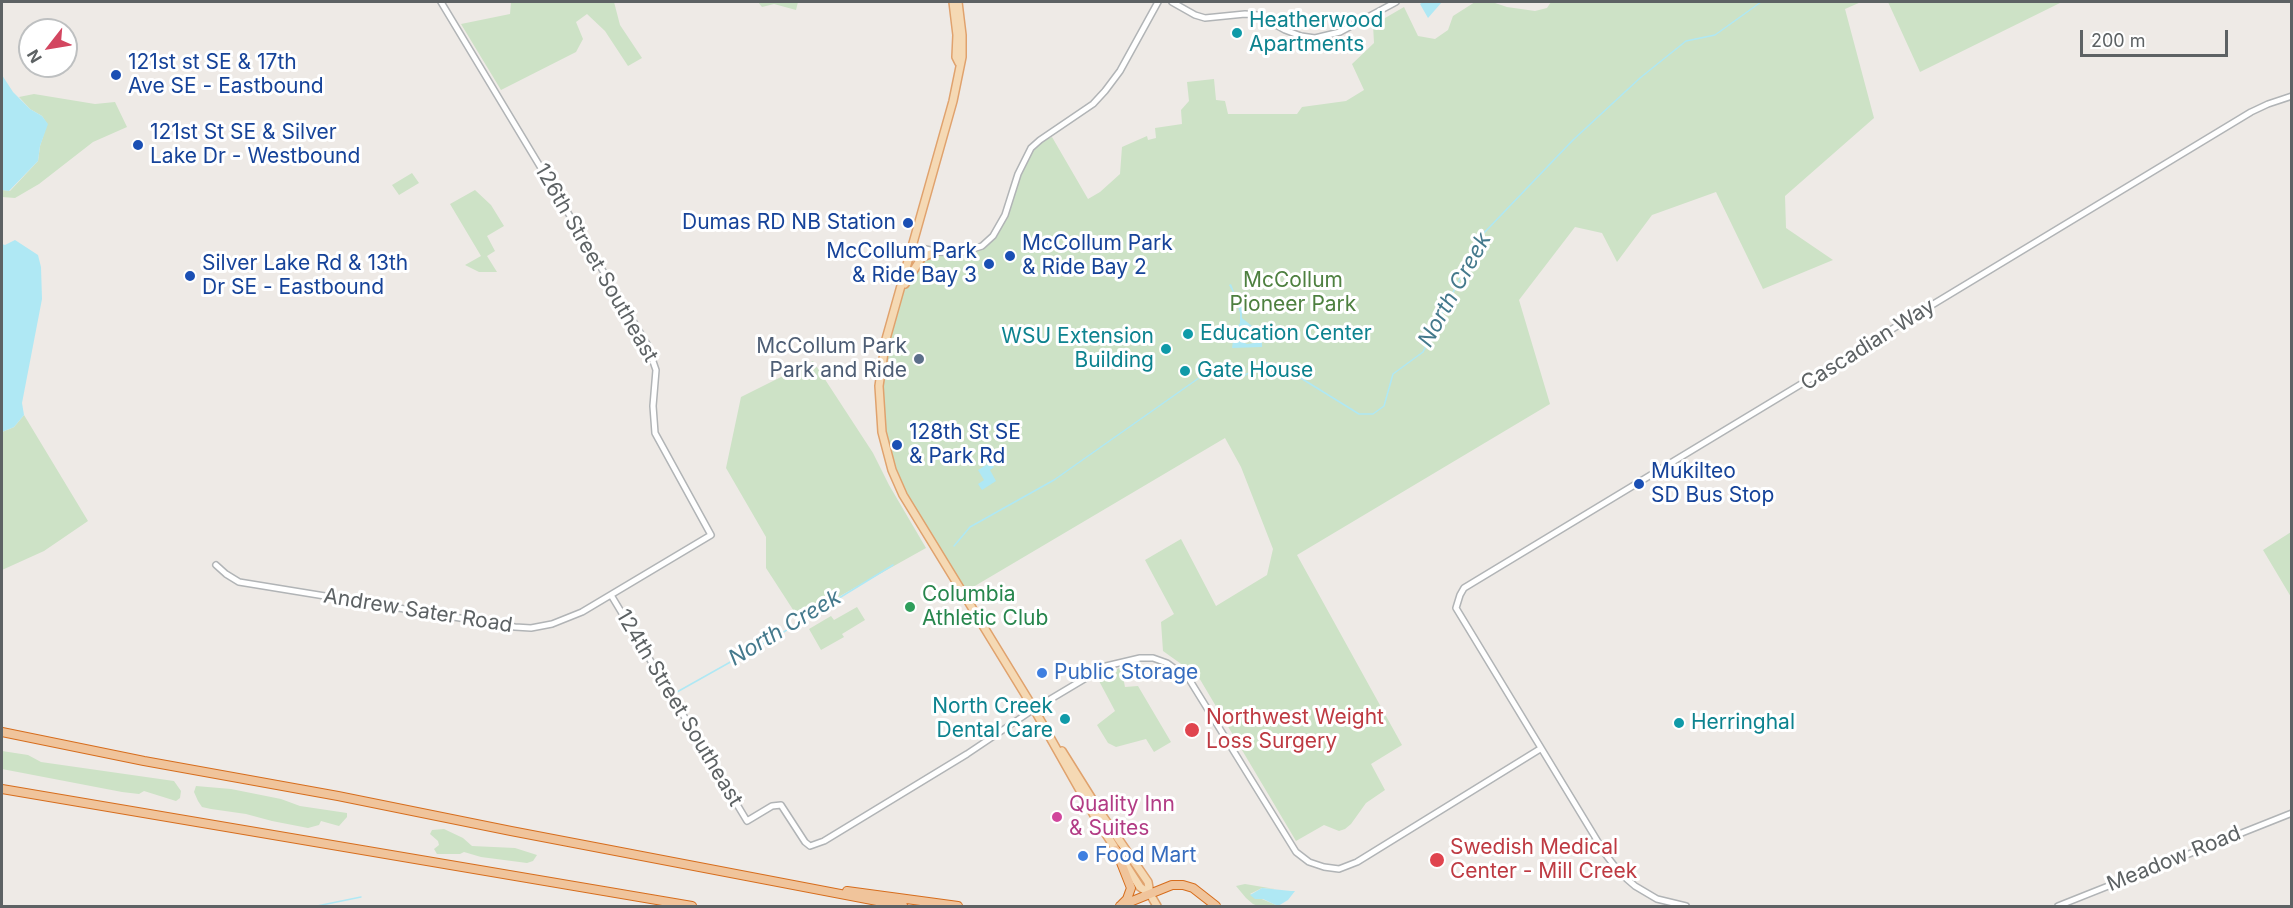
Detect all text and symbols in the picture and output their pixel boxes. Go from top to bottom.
place label: Heatherwood Apartments [1249,8,1383,58]
north arrow [18,18,78,78]
scale bar [2083,18,2232,56]
marker: Heatherwood Apartments [1230,26,1244,40]
text: 200 m [2091,30,2146,51]
text: N [23,46,46,67]
place label: 121st st SE & 17th Ave SE - Eastbound [128,50,324,100]
marker: 121st st SE & 17th Ave SE - Eastbound [109,68,123,82]
place label: 121st St SE & Silver Lake Dr - Westbound [150,120,360,170]
marker: 121st St SE & Silver Lake Dr - Westbound [131,138,145,152]
street label: 126th Street Southeast [529,159,663,367]
place label: Dumas RD NB Station [682,210,896,236]
marker: Dumas RD NB Station [901,216,915,230]
water label: North Creek [1413,228,1497,352]
place label: McCollum Park & Ride Bay 2 [1022,231,1173,281]
place label: McCollum Park & Ride Bay 3 [826,239,977,289]
marker: McCollum Park & Ride Bay 2 [1003,249,1017,263]
place label: Silver Lake Rd & 13th Dr SE - Eastbound [202,251,408,301]
marker: McCollum Park & Ride Bay 3 [982,257,996,271]
park label: McCollum Pioneer Park [1230,268,1356,318]
marker: Silver Lake Rd & 13th Dr SE - Eastbound [183,269,197,283]
street label: Cascadian Way [1796,294,1940,396]
place label: Education Center [1200,321,1372,347]
place label: WSU Extension Building [1001,324,1154,374]
marker: Education Center [1181,327,1195,341]
place label: McCollum Park Park and Ride [756,334,907,384]
marker: WSU Extension Building [1159,342,1173,356]
marker: McCollum Park Park and Ride [912,352,926,366]
place label: Gate House [1197,358,1313,384]
marker: Gate House [1178,364,1192,378]
place label: 128th St SE & Park Rd [909,420,1021,470]
marker: 128th St SE & Park Rd [890,438,904,452]
place label: Mukilteo SD Bus Stop [1651,459,1774,509]
marker: Mukilteo SD Bus Stop [1632,477,1646,491]
place label: Columbia Athletic Club [922,582,1048,632]
street label: Andrew Sater Road [322,584,514,638]
water label: North Creek [724,584,846,672]
marker: Columbia Athletic Club [903,600,917,614]
street label: 124th Street Southeast [610,605,748,811]
place label: Public Storage [1054,660,1198,686]
marker: Public Storage [1035,666,1049,680]
place label: North Creek Dental Care [932,694,1053,744]
place label: Northwest Weight Loss Surgery [1206,705,1384,755]
place label: Herringhal [1691,710,1795,736]
marker: North Creek Dental Care [1058,712,1072,726]
marker: Herringhal [1672,716,1686,730]
marker: Northwest Weight Loss Surgery [1183,721,1201,739]
place label: Quality Inn & Suites [1069,792,1175,842]
marker: Quality Inn & Suites [1050,810,1064,824]
street label: Meadow Road [2103,821,2245,897]
place label: Swedish Medical Center - Mill Creek [1450,835,1637,885]
place label: Food Mart [1095,843,1196,869]
marker: Food Mart [1076,849,1090,863]
marker: Swedish Medical Center - Mill Creek [1428,851,1446,869]

